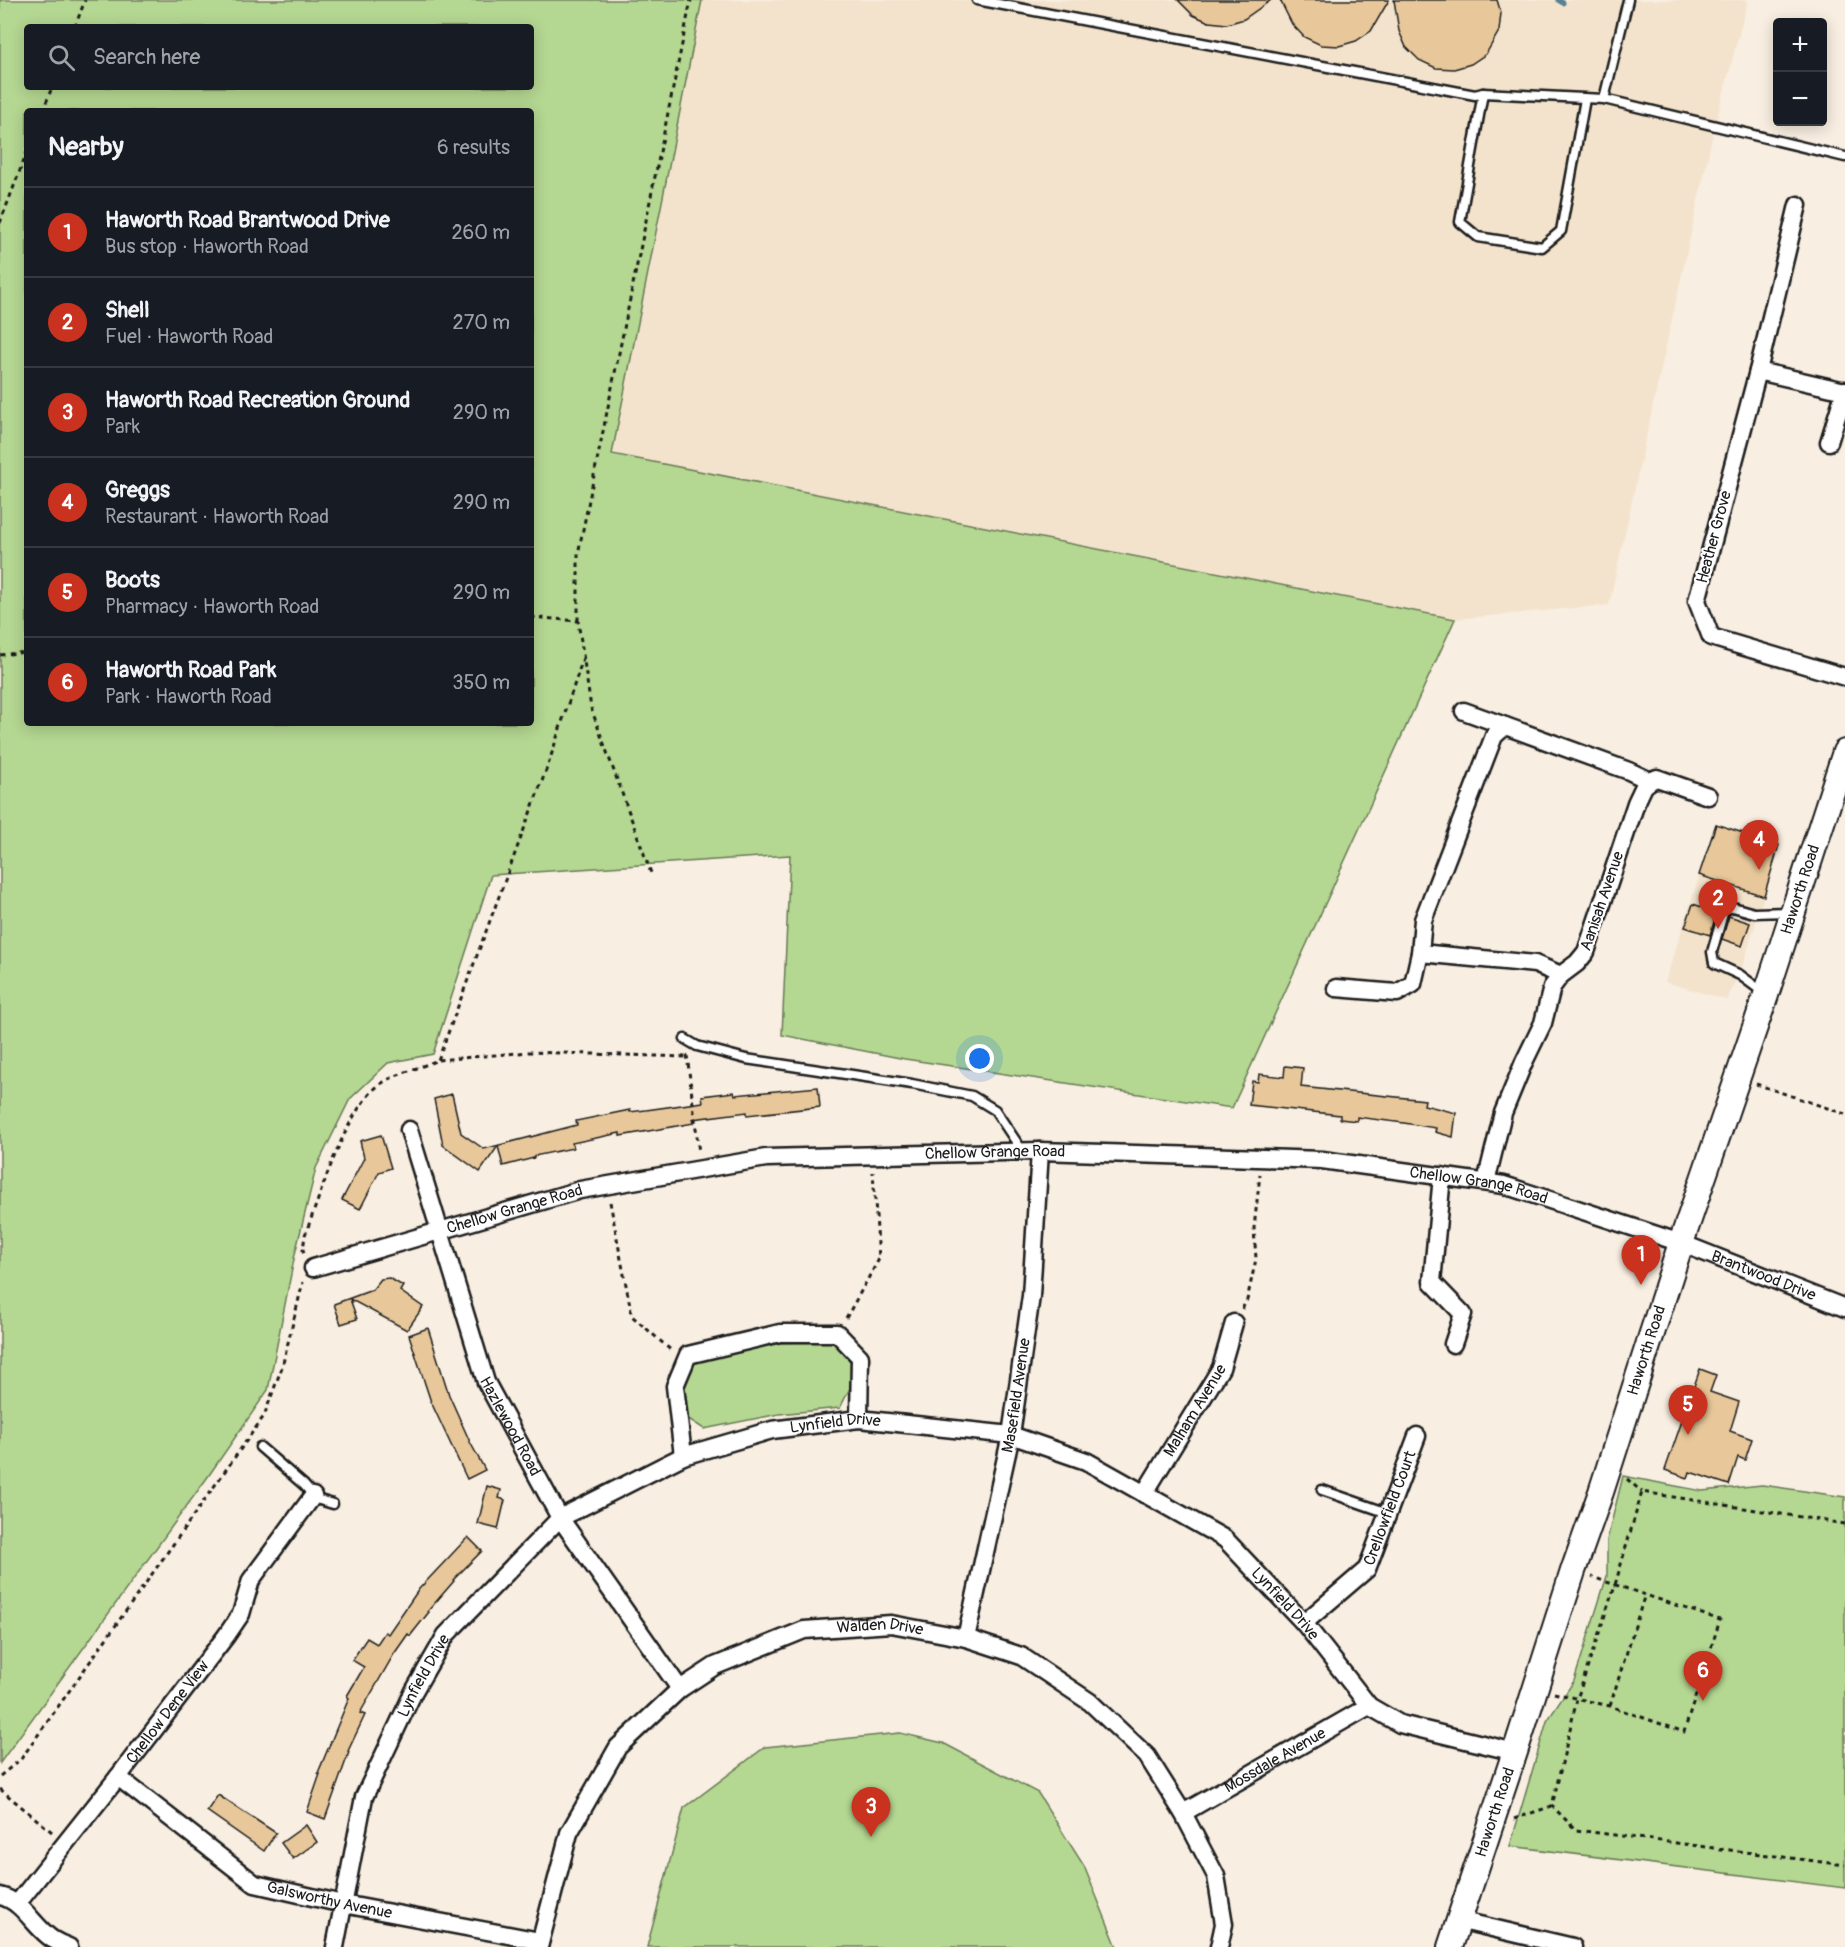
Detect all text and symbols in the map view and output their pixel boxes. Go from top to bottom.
map controls [1773,18,1827,126]
button: + [1773,18,1827,72]
search box [24,24,534,90]
icon: search [45,41,78,74]
text: Search here [93,43,200,71]
button: − [1773,72,1827,126]
text: Nearby [48,131,124,163]
text: 6 results [437,135,510,160]
text: Haworth Road Brantwood Drive [105,206,390,234]
text: 1 [64,220,71,245]
text: 260 m [451,220,510,245]
text: Bus stop · Haworth Road [105,234,309,259]
text: Shell [105,296,149,324]
text: 2 [62,310,73,335]
text: 270 m [452,310,510,335]
text: Fuel · Haworth Road [105,324,273,349]
text: Haworth Road Recreation Ground [105,386,410,414]
text: 3 [62,400,73,425]
text: 290 m [453,400,510,425]
text: Park [105,414,140,439]
text: Greggs [105,476,170,504]
street label: Heather Grove [1692,488,1736,585]
text: 4 [62,490,73,515]
text: 290 m [453,490,510,515]
text: Restaurant · Haworth Road [105,504,329,529]
text: Boots [105,566,160,594]
text: 5 [62,580,73,605]
text: 290 m [453,580,510,605]
text: Pharmacy · Haworth Road [105,594,319,619]
text: Haworth Road Park [105,656,277,684]
text: 6 [62,670,73,695]
text: 350 m [452,670,510,695]
text: Park · Haworth Road [105,684,272,709]
pin: 4 [1740,820,1778,870]
street label: Haworth Road [1776,842,1824,937]
street label: Aanisah Avenue [1576,848,1628,953]
pin: 2 [1698,880,1738,929]
your location [965,1044,994,1073]
street label: Chellow Grange Road [925,1141,1066,1164]
street label: Chellow Grange Road [1408,1162,1550,1209]
street label: Chellow Grange Road [444,1180,585,1238]
pin: 1 [1622,1236,1660,1285]
street label: Brantwood Drive [1709,1246,1819,1305]
street label: Haworth Road [1623,1303,1670,1398]
street label: Masefield Avenue [997,1337,1035,1454]
street label: Malham Avenue [1159,1360,1231,1460]
street label: Hazlewood Road [475,1373,545,1480]
pin: 5 [1668,1386,1708,1435]
street label: Lynfield Drive [789,1409,882,1438]
street label: Crellowfield Court [1359,1447,1421,1568]
street label: Lynfield Drive [1247,1563,1324,1644]
street label: Walden Drive [836,1614,925,1640]
street label: Lynfield Drive [393,1631,454,1720]
pin: 6 [1684,1652,1722,1701]
street label: Chellow Dene View [122,1656,214,1768]
street label: Mossdale Avenue [1220,1723,1329,1797]
street label: Haworth Road [1471,1765,1519,1860]
pin: 3 [852,1788,890,1837]
street label: Galsworthy Avenue [265,1877,394,1923]

